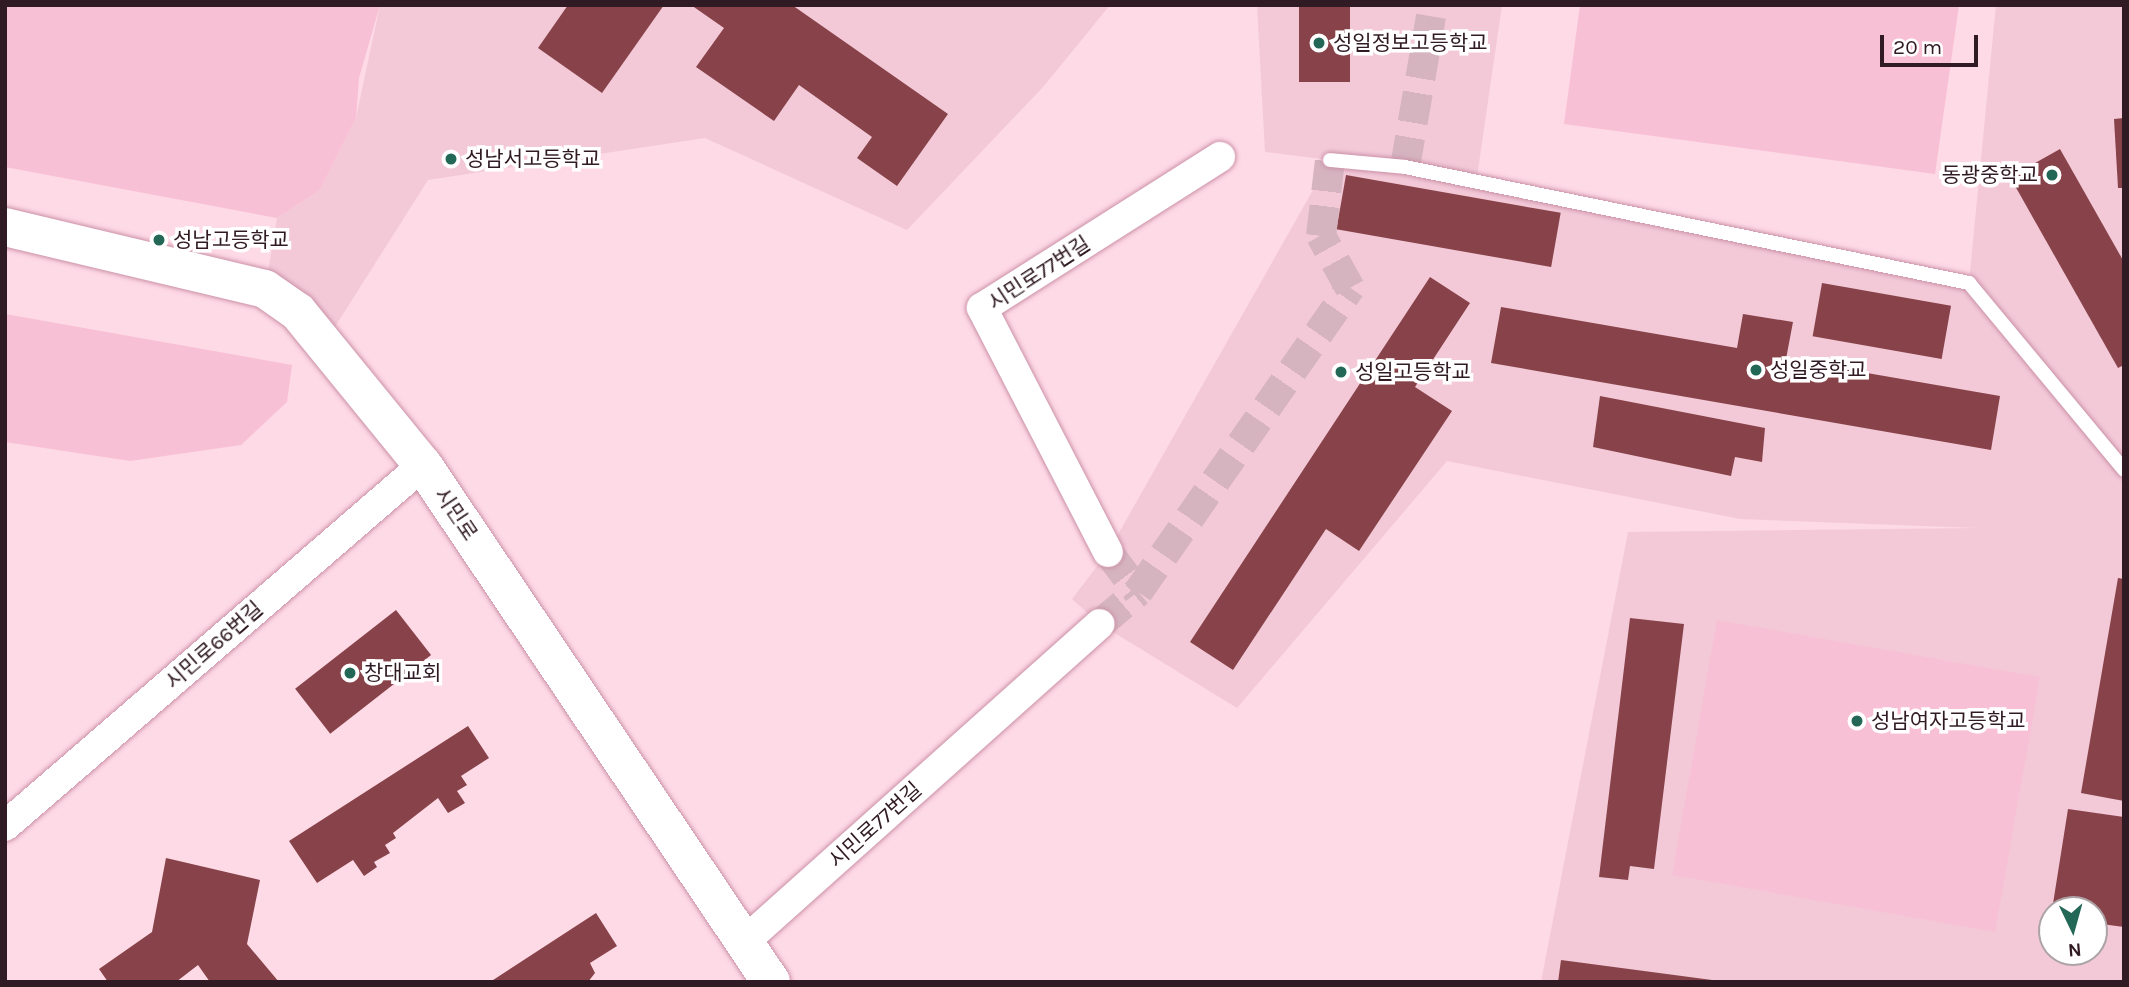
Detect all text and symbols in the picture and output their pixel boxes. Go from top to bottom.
scale bar [1884,21,1982,65]
place label: 성일정보고등학교 [1333,30,1488,56]
marker: 성일정보고등학교 [1311,35,1327,51]
text: 20 m [1893,35,1942,59]
place label: 성남서고등학교 [465,146,600,172]
marker: 성남서고등학교 [443,151,459,167]
place label: 동광중학교 [1941,162,2038,188]
marker: 동광중학교 [2044,167,2060,183]
place label: 성남고등학교 [173,227,289,253]
street label: 시민로77번길 [983,231,1095,315]
marker: 성남고등학교 [151,232,167,248]
place label: 성일중학교 [1770,357,1867,383]
place label: 성일고등학교 [1355,359,1471,385]
marker: 성일중학교 [1748,362,1764,378]
marker: 성일고등학교 [1333,364,1349,380]
street label: 시민로 [429,483,483,545]
street label: 시민로66번길 [160,596,268,694]
place label: 창대교회 [364,660,441,686]
marker: 창대교회 [342,665,358,681]
place label: 성남여자고등학교 [1871,708,2026,734]
marker: 성남여자고등학교 [1849,713,1865,729]
street label: 시민로77번길 [823,777,927,873]
north arrow [2038,896,2108,966]
text: N [2067,938,2082,961]

